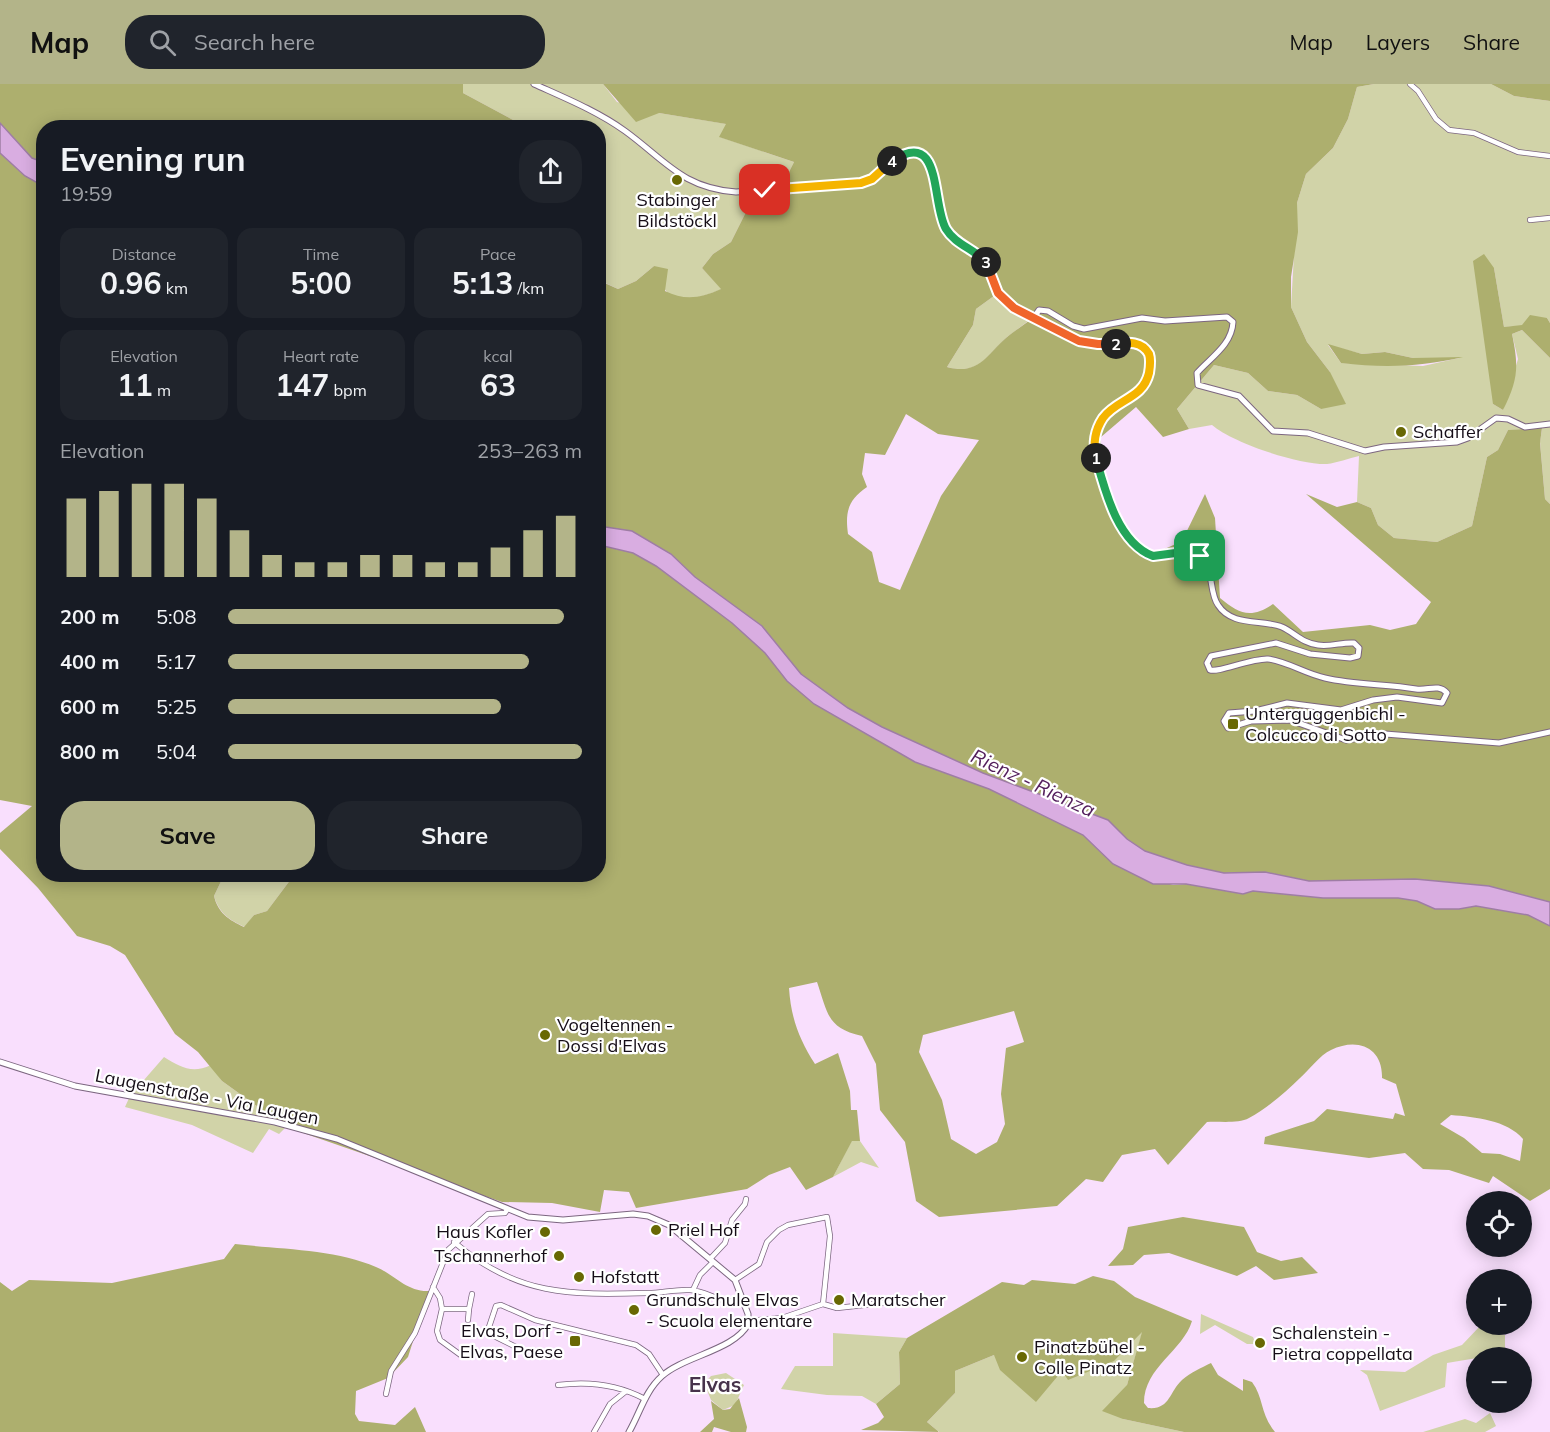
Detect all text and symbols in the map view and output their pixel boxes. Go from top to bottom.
search box [125,15,545,69]
text: Map [30,25,89,60]
icon: search [146,26,179,59]
text: Search here [194,28,315,56]
text: Map [1290,29,1333,55]
text: Layers [1366,29,1430,55]
text: Share [1463,29,1520,55]
text: Evening run [60,138,246,179]
button: share [519,140,582,203]
pin: 4 [877,146,907,176]
text: 4 [887,151,897,171]
pin [739,164,790,215]
marker: Stabinger Bildstöckl [670,173,684,187]
icon: check [748,173,781,206]
text: 19:59 [60,181,113,206]
place label: Stabinger Bildstöckl [636,188,718,232]
text: Distance [112,244,176,264]
text: Time [303,244,339,264]
text: Pace [480,244,516,264]
pin: 3 [971,247,1001,277]
text: 3 [981,252,991,272]
text: 0.96 [100,264,161,302]
text: 5:00 [290,264,352,302]
text: 5:13 [452,264,513,302]
text: km [161,278,188,298]
text: /km [513,278,544,298]
pin: 2 [1101,329,1131,359]
text: 2 [1111,334,1121,354]
text: Elevation [110,346,178,366]
text: Heart rate [283,346,359,366]
text: kcal [483,346,513,366]
text: 11 [117,366,153,404]
text: 147 [275,366,329,404]
text: 63 [480,366,516,404]
text: m [153,380,171,400]
text: bpm [329,380,367,400]
place label: Schaffer [1413,420,1483,443]
marker: Schaffer [1394,425,1408,439]
text: Elevation [60,438,145,463]
text: 253–263 m [477,438,582,463]
pin: 1 [1081,443,1111,473]
text: 1 [1091,448,1101,468]
pin [1174,530,1225,581]
icon: arrive [1183,539,1216,572]
text: 200 m [60,604,119,629]
text: 5:08 [156,604,197,629]
text: 400 m [60,649,119,674]
text: 5:17 [156,649,197,674]
text: 600 m [60,694,119,719]
text: 5:25 [156,694,197,719]
place label: Unterguggenbichl - Colcucco di Sotto [1245,702,1406,746]
marker: Unterguggenbichl - Colcucco di Sotto [1226,717,1240,731]
text: 800 m [60,739,119,764]
text: 5:04 [156,739,197,764]
water label: Rienz - Rienza [967,743,1099,822]
button: Save [60,801,315,870]
button: Share [327,801,582,870]
place label: Vogeltennen - Dossi d'Elvas [557,1013,674,1057]
marker: Vogeltennen - Dossi d'Elvas [538,1028,552,1042]
street label: Laugenstraße - Via Laugen [93,1064,321,1129]
map controls [1466,1191,1532,1413]
button: locate [1466,1191,1532,1257]
place label: Priel Hof [668,1218,740,1241]
place label: Haus Kofler [436,1220,533,1243]
marker: Priel Hof [649,1223,663,1237]
marker: Haus Kofler [538,1225,552,1239]
place label: Tschannerhof [434,1244,548,1267]
marker: Tschannerhof [552,1249,566,1263]
place label: Hofstatt [591,1265,659,1288]
button: + [1466,1269,1532,1335]
marker: Hofstatt [572,1270,586,1284]
place label: Grundschule Elvas - Scuola elementare [646,1288,812,1332]
place label: Maratscher [851,1288,946,1311]
marker: Maratscher [832,1293,846,1307]
marker: Grundschule Elvas - Scuola elementare [627,1303,641,1317]
place label: Elvas, Dorf - Elvas, Paese [460,1319,563,1363]
place label: Schalenstein - Pietra coppellata [1272,1321,1413,1365]
marker: Elvas, Dorf - Elvas, Paese [568,1334,582,1348]
place label: Pinatzbühel - Colle Pinatz [1034,1335,1145,1379]
marker: Schalenstein - Pietra coppellata [1253,1336,1267,1350]
button: − [1466,1347,1532,1413]
marker: Pinatzbühel - Colle Pinatz [1015,1350,1029,1364]
district label: Elvas [689,1371,741,1397]

